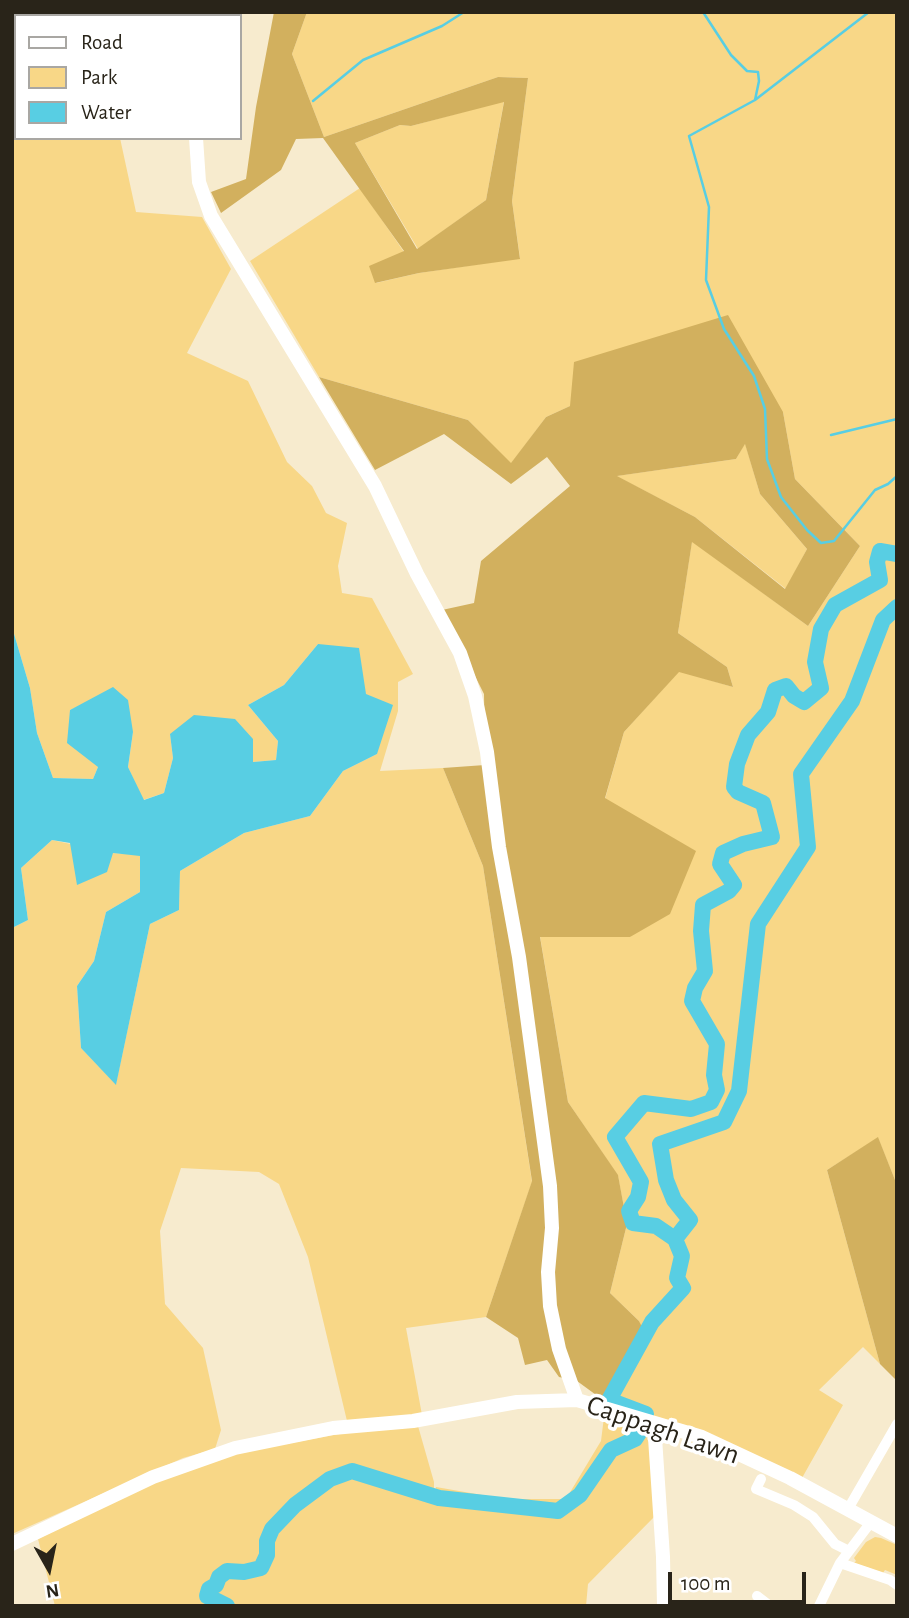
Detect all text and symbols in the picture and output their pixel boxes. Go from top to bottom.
legend [14,14,242,140]
text: Road [81,32,123,53]
text: Park [81,67,117,88]
text: Water [81,102,131,123]
street label: Cappagh Lawn [582,1388,744,1472]
north arrow [14,1534,84,1604]
scale bar [671,1558,809,1602]
text: 100 m [681,1573,731,1594]
text: N [44,1580,60,1601]

